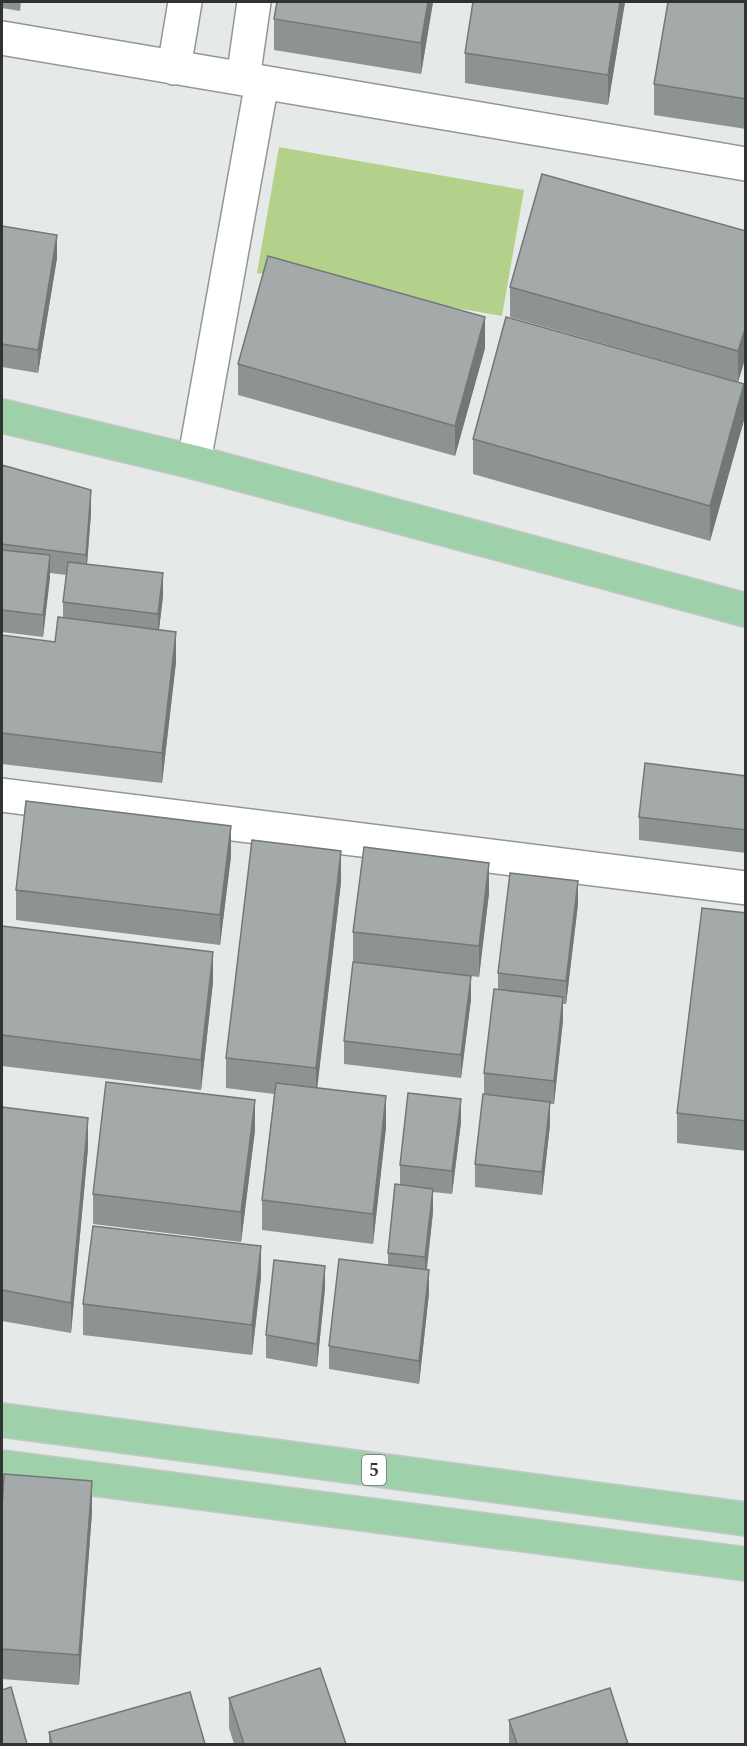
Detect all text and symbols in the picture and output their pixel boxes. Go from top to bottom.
road number: 5 [362,1455,386,1485]

